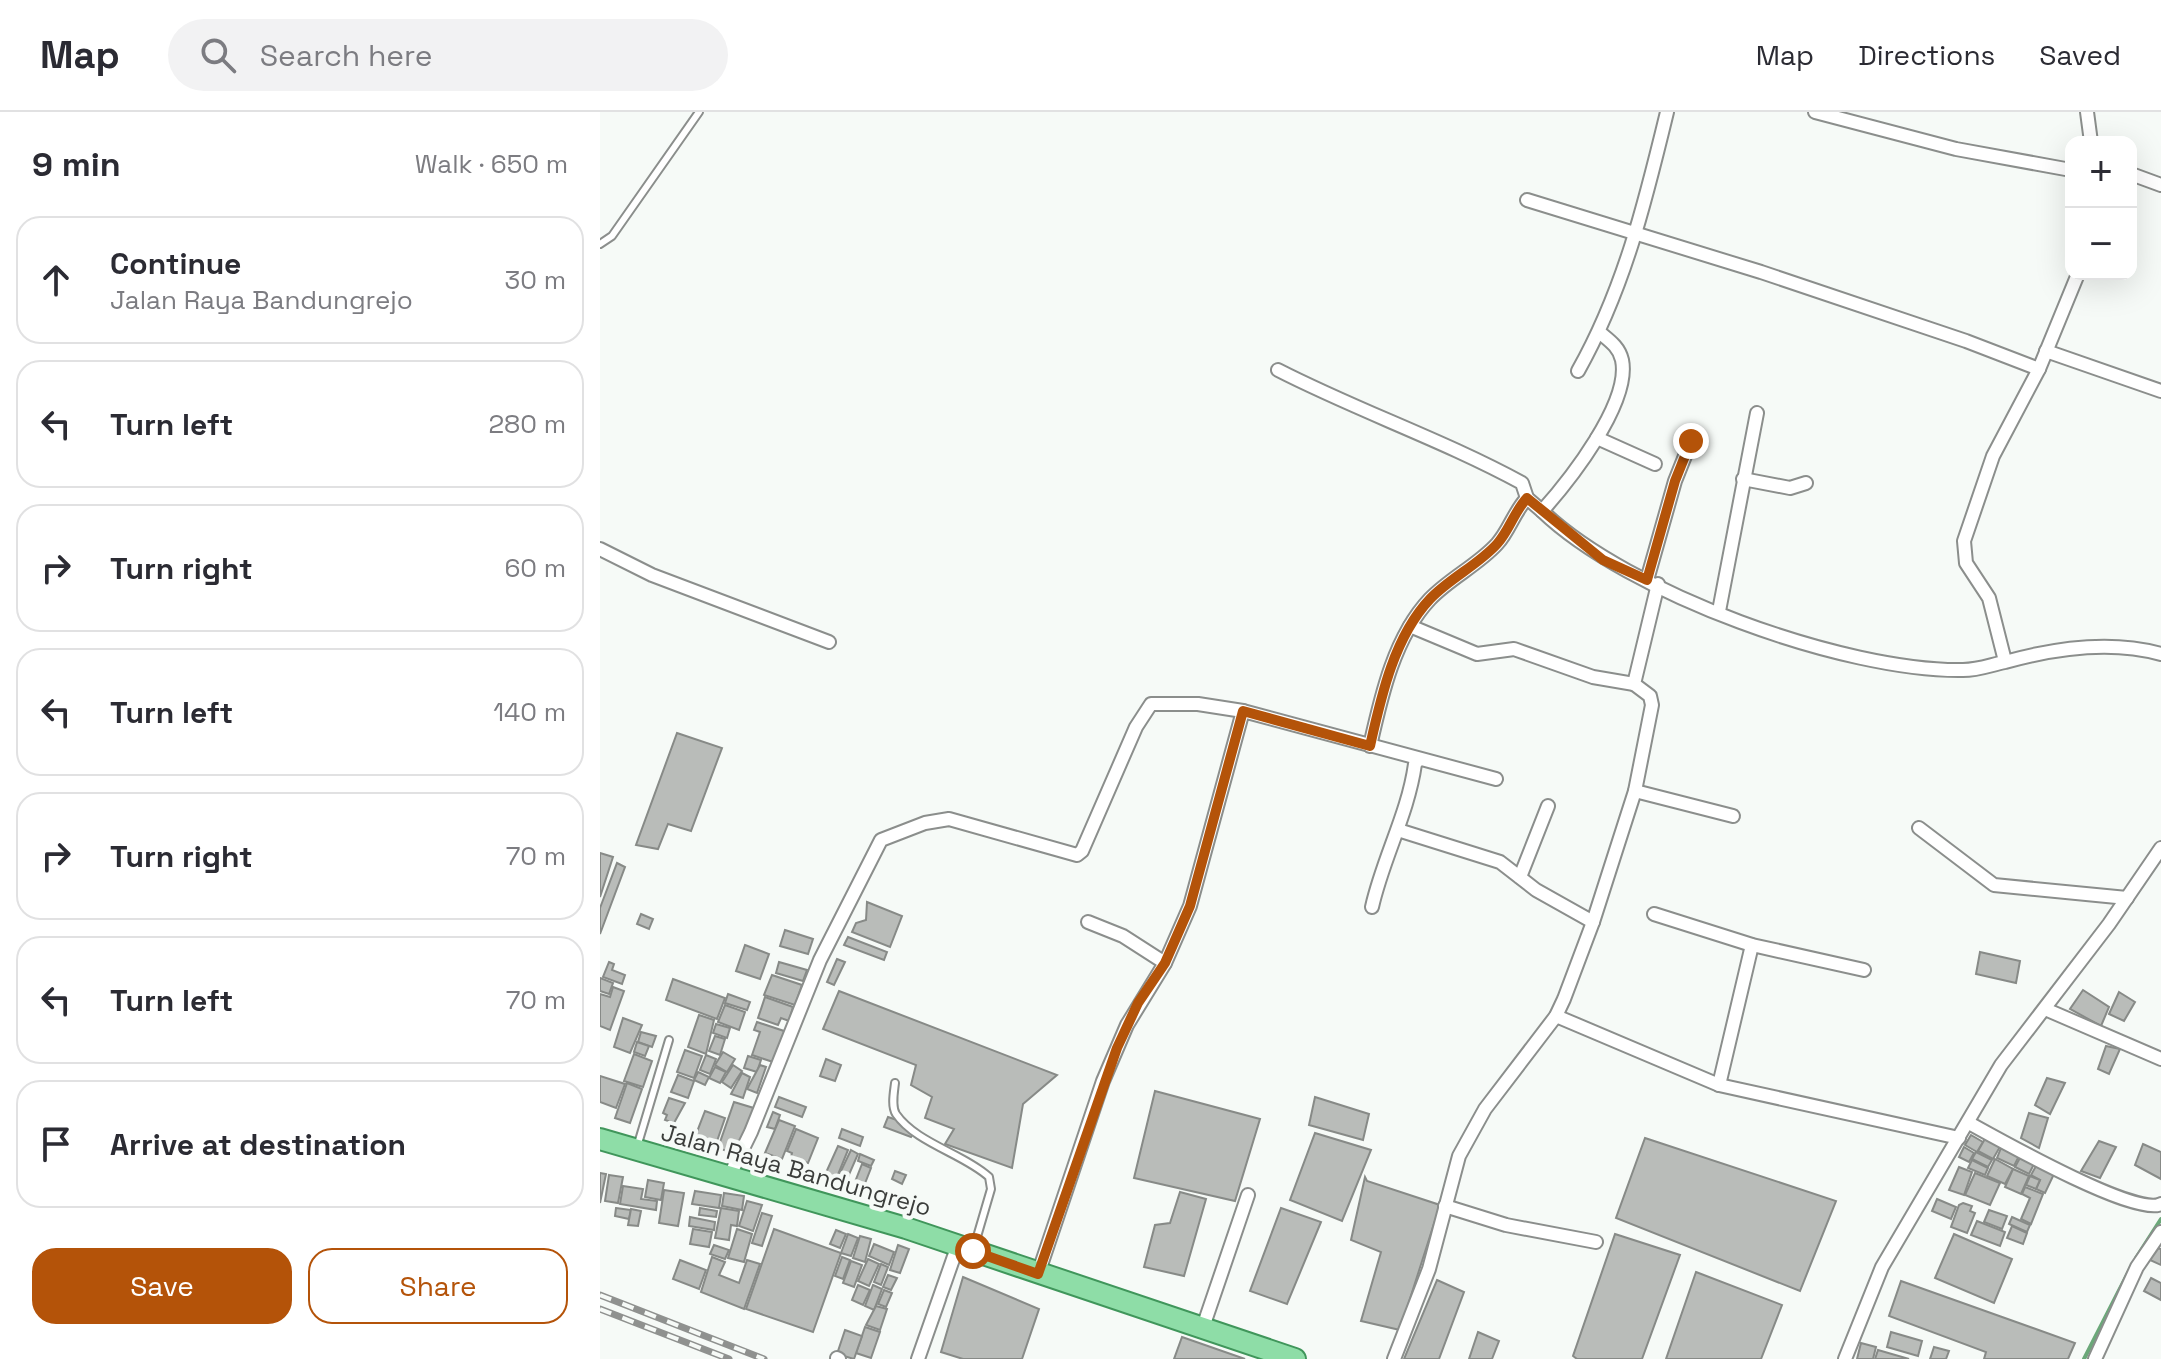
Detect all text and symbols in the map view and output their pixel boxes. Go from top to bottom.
search box [168,19,728,91]
text: Map [40,31,120,79]
icon: search [196,33,240,77]
text: Search here [260,36,433,75]
text: Map [1756,37,1814,73]
text: Directions [1858,37,1995,73]
text: Saved [2039,37,2121,73]
map controls [2065,136,2137,280]
button: + [2065,136,2137,208]
text: 9 min [32,143,121,186]
text: Walk · 650 m [415,147,568,181]
button: − [2065,208,2137,280]
text: Continue [110,244,241,283]
icon: ahead [34,258,78,302]
text: 30 m [505,263,566,297]
text: Jalan Raya Bandungrejo [110,283,413,317]
icon: left [34,402,78,446]
text: Turn left [110,405,233,444]
text: 280 m [488,407,566,441]
route end [1673,423,1709,459]
icon: right [34,546,78,590]
text: Turn right [110,549,253,588]
text: 60 m [504,551,566,585]
icon: left [34,690,78,734]
text: Turn left [110,693,233,732]
text: 140 m [493,695,566,729]
icon: right [34,834,78,878]
text: Turn right [110,837,253,876]
text: 70 m [506,839,566,873]
icon: left [34,978,78,1022]
text: Turn left [110,981,233,1020]
text: 70 m [506,983,566,1017]
street label: Jalan Raya Bandungrejo [658,1116,935,1223]
icon: arrive [34,1122,78,1166]
text: Arrive at destination [110,1125,406,1164]
route start [955,1233,991,1269]
button: Save [32,1248,292,1324]
button: Share [308,1248,568,1324]

